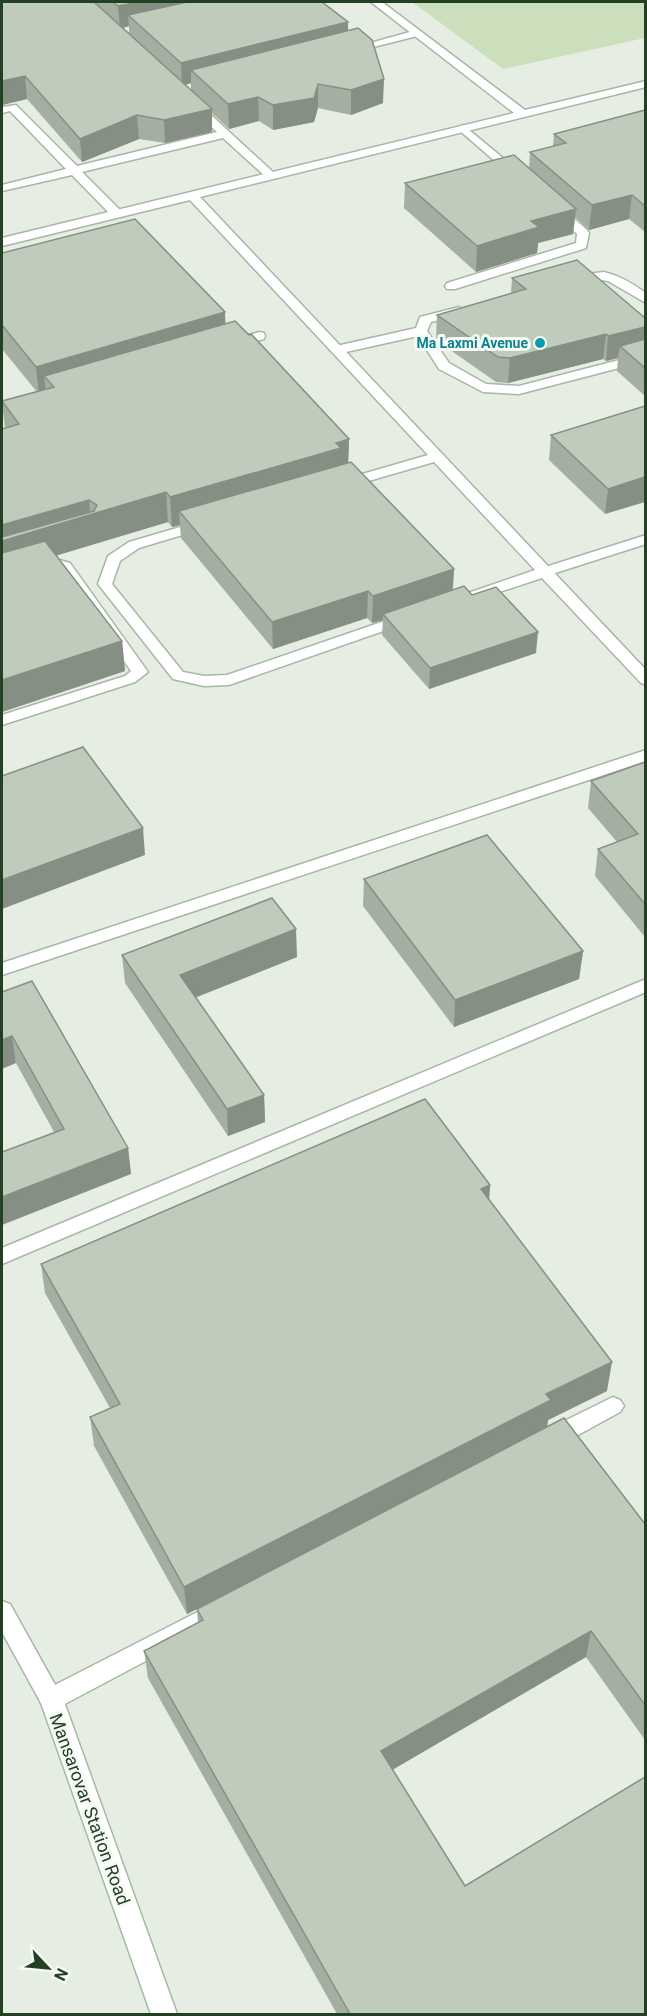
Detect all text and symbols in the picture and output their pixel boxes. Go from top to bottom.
place label: Ma Laxmi Avenue [416,335,528,351]
marker: Ma Laxmi Avenue [533,336,547,350]
street label: Mansarovar Station Road [46,1710,134,1908]
north arrow [18,1938,78,1998]
text: N [50,1965,72,1984]

